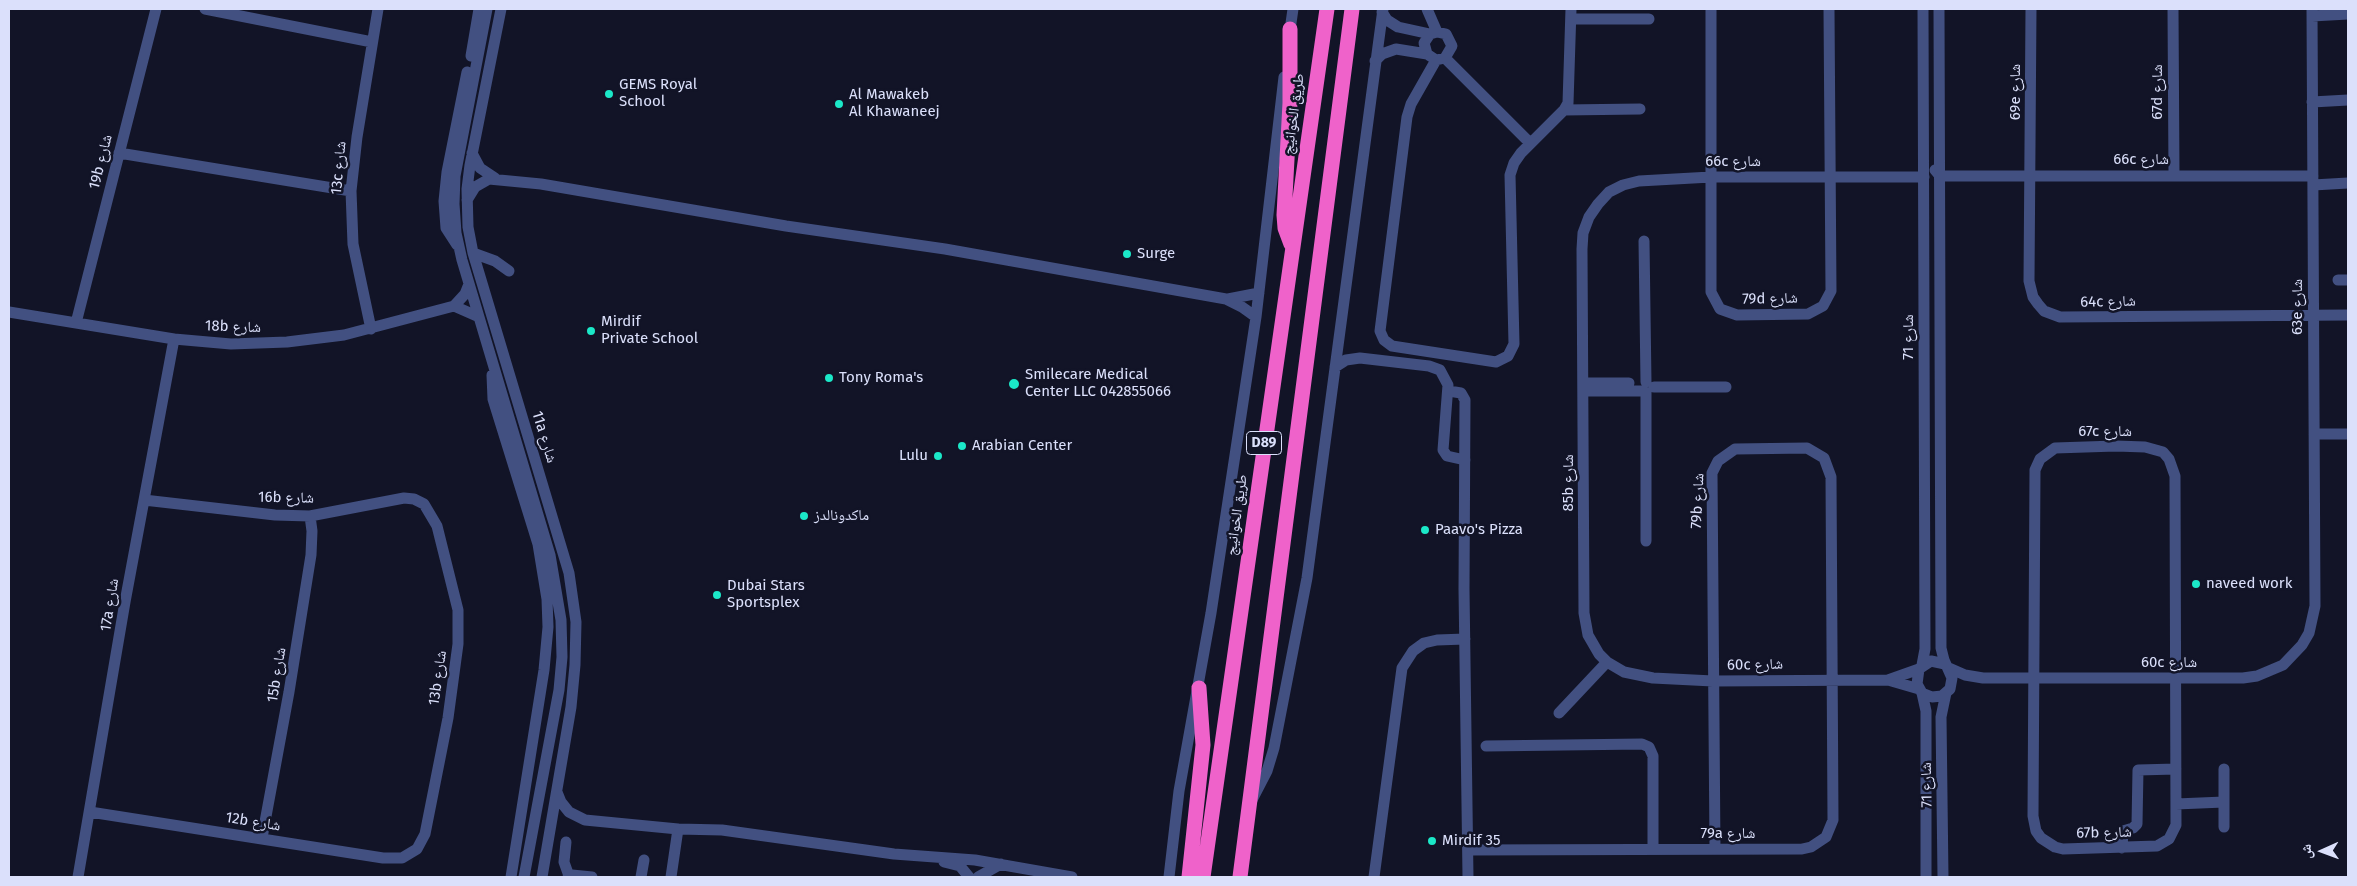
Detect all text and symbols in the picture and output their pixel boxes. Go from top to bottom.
street label: 69e شارع [2007,64,2025,120]
street label: 67d شارع [2149,64,2167,120]
street label: طريق الخوانيج [1279,72,1309,156]
place label: GEMS Royal School [619,76,697,111]
place label: Al Mawakeb Al Khawaneej [849,86,940,121]
marker: GEMS Royal School [603,88,615,100]
marker: Al Mawakeb Al Khawaneej [833,98,845,110]
street label: 19b شارع [86,133,116,191]
street label: 13c شارع [328,140,350,196]
street label: 66c شارع [2113,151,2169,169]
street label: 66c شارع [1705,153,1761,171]
place label: Surge [1137,245,1175,263]
marker: Surge [1121,248,1133,260]
street label: 63e شارع [2289,279,2307,335]
street label: 79d شارع [1742,290,1798,308]
street label: 64c شارع [2080,293,2136,311]
place label: Mirdif Private School [601,313,698,348]
street label: شارع 71 [1900,314,1918,360]
street label: 18b شارع [205,317,261,337]
marker: Mirdif Private School [585,325,597,337]
place label: Smilecare Medical Center LLC 042855066 [1025,366,1171,401]
place label: Tony Roma's [839,369,923,387]
marker: Tony Roma's [823,372,835,384]
marker: Smilecare Medical Center LLC 042855066 [1007,377,1021,391]
street label: 11a شارع [528,409,560,465]
street label: 67c شارع [2078,423,2132,441]
road number: D89 [1246,432,1282,454]
place label: Arabian Center [972,437,1072,455]
marker: Arabian Center [956,440,968,452]
place label: Lulu [899,447,928,465]
marker: Lulu [932,450,944,462]
street label: 85b شارع [1560,454,1578,512]
street label: طريق الخوانيج [1222,473,1252,557]
street label: 79b شارع [1688,473,1708,529]
street label: 16b شارع [258,489,314,507]
place label: ماكدونالدز [814,507,869,525]
marker: ماكدونالدز [798,510,810,522]
place label: Paavo's Pizza [1435,521,1523,539]
marker: Paavo's Pizza [1419,524,1431,536]
place label: naveed work [2206,575,2292,593]
street label: 17a شارع [97,577,123,633]
place label: Dubai Stars Sportsplex [727,577,805,612]
marker: naveed work [2190,578,2202,590]
marker: Dubai Stars Sportsplex [711,589,723,601]
street label: 15b شارع [264,646,290,704]
street label: 13b شارع [425,649,451,707]
street label: 60c شارع [2141,654,2197,672]
street label: 60c شارع [1727,656,1783,674]
street label: شارع 71 [1918,762,1936,808]
street label: 12b شارع [224,809,282,835]
street label: 67b شارع [2076,824,2132,842]
street label: 79a شارع [1701,825,1755,843]
north arrow [2297,826,2347,876]
place label: Mirdif 35 [1442,832,1500,850]
marker: Mirdif 35 [1426,835,1438,847]
text: ش [2298,844,2315,859]

